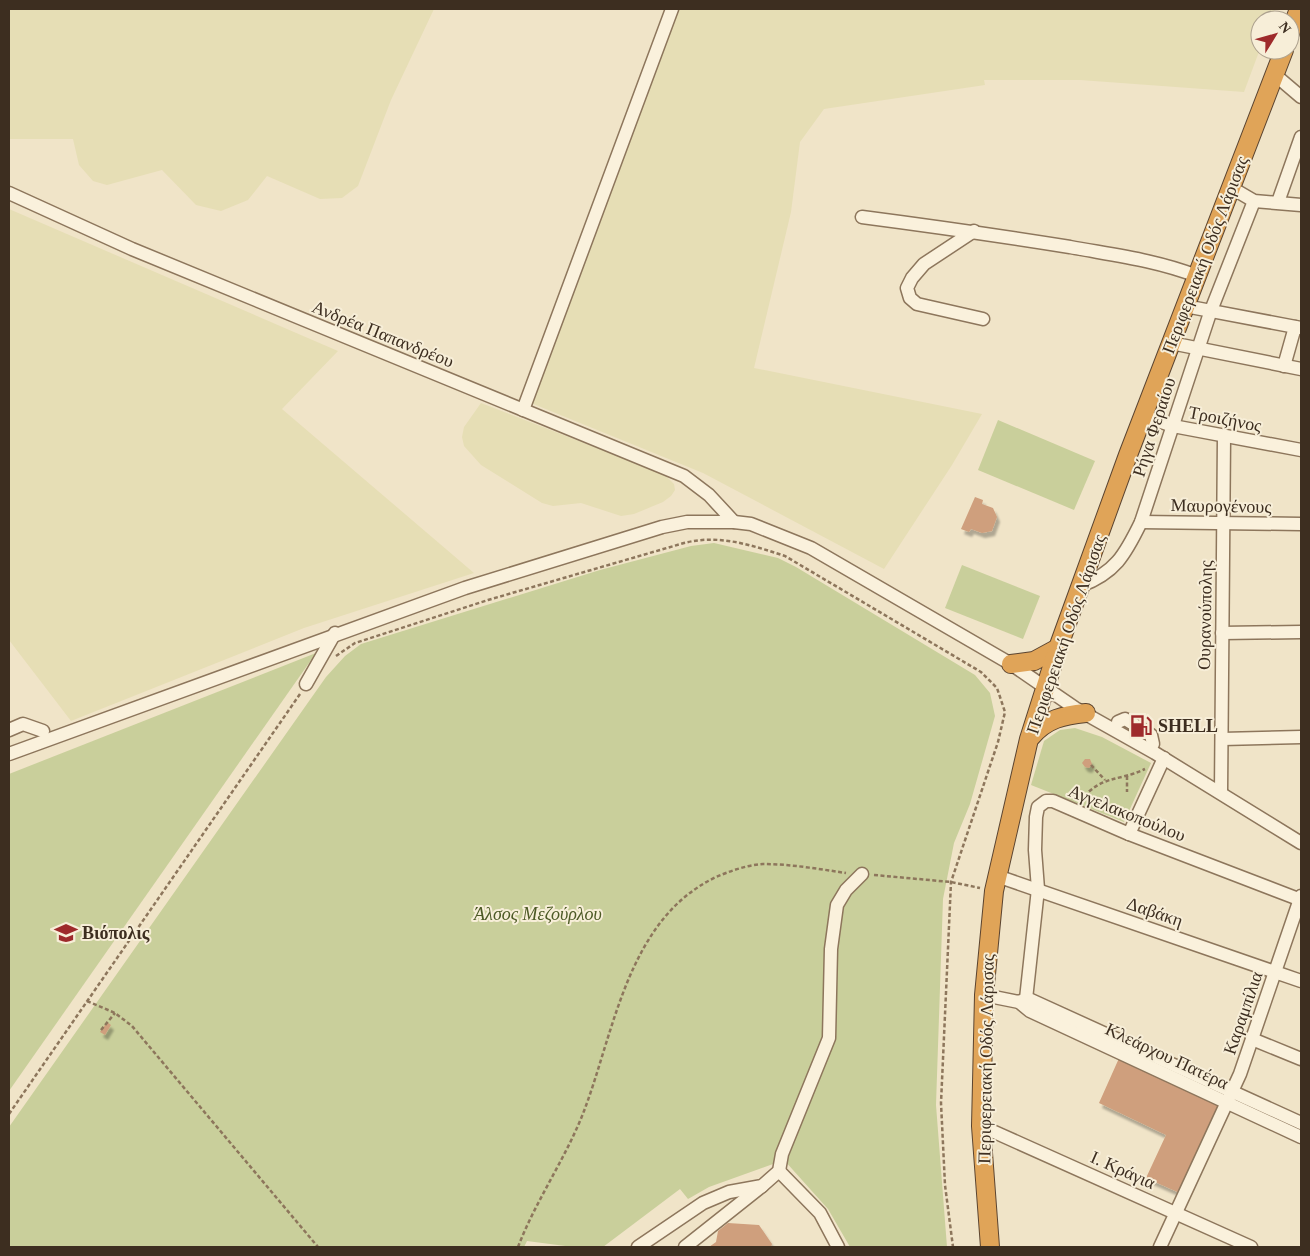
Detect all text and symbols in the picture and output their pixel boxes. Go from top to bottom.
north arrow [1250,10,1300,60]
text: N [1276,19,1294,36]
street label: Περιφερειακή Οδός Λάρισας [1158,153,1252,357]
street label: Ανδρέα Παπανδρέου [309,296,457,372]
street label: Ρήγα Φεραίου [1129,375,1179,479]
street label: Τρoιζήνος [1187,402,1263,436]
street label: Μαυρογένους [1170,495,1272,517]
street label: Περιφερειακή Οδός Λάρισας [1022,532,1110,736]
street label: Ουρανούπολης [1194,560,1216,670]
fuel station icon: SHELL [1128,713,1154,739]
place label: SHELL [1158,716,1218,736]
street label: Αγγελακοπούλου [1066,780,1188,846]
street label: Δαβάκη [1124,893,1186,931]
park label: Άλσος Μεζούρλου [473,904,602,924]
school or university icon: Βιόπολις [53,920,79,946]
place label: Βιόπολις [82,923,150,943]
street label: Περιφερειακή Οδός Λάρισας [974,954,998,1164]
street label: Καραμπίλια [1219,968,1267,1057]
street label: Κλεάρχου Πατέρα [1102,1019,1232,1093]
street label: Ι. Κράγια [1088,1147,1159,1193]

